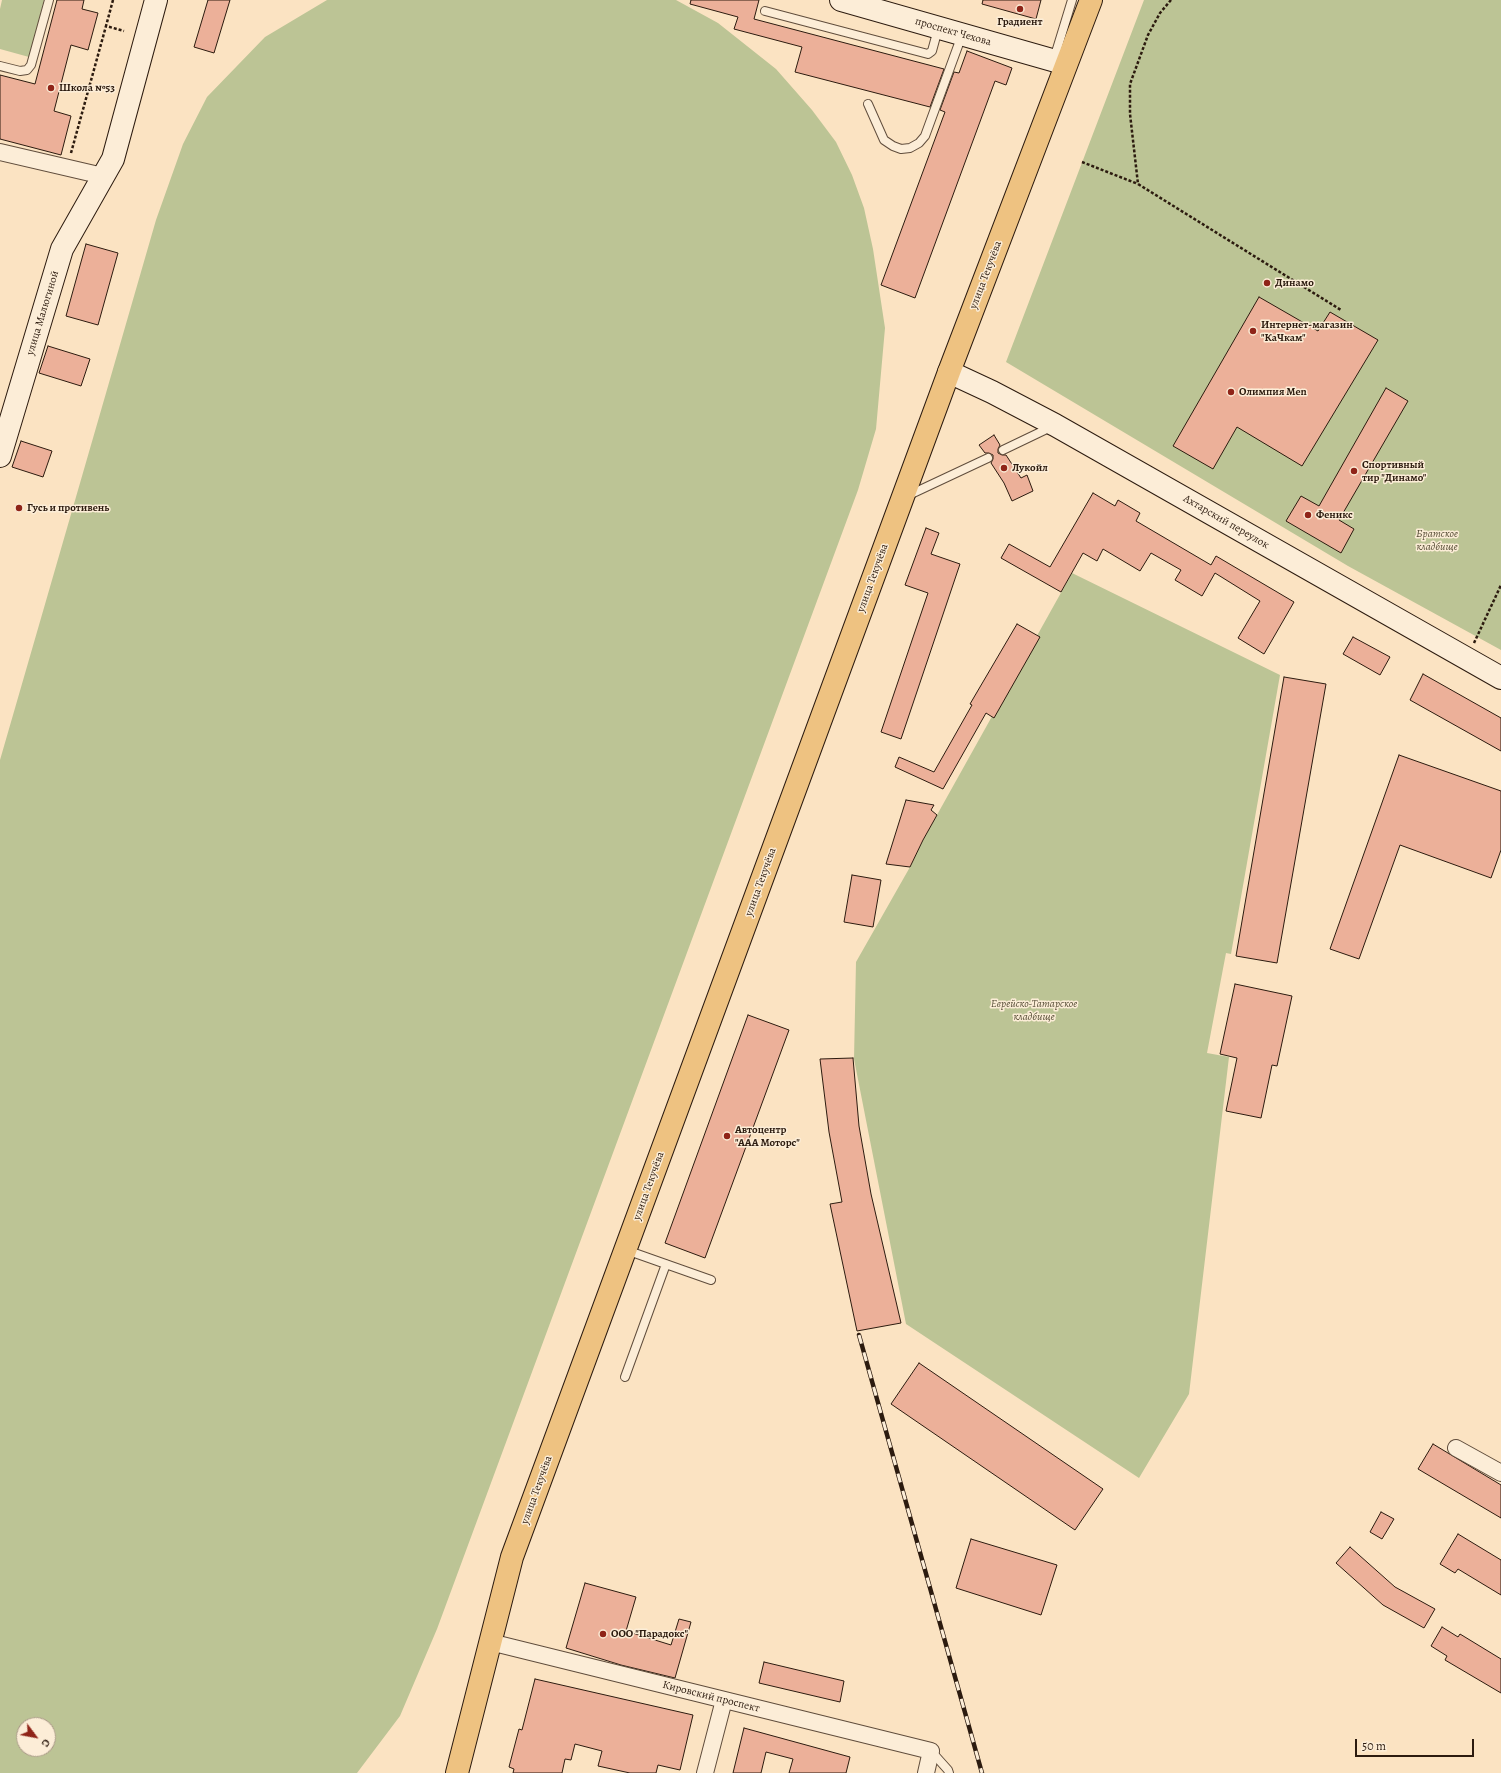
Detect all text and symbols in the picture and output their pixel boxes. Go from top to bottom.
marker: Градиент [1015,4,1025,14]
street label: проспект Чехова [913,15,993,49]
place label: Градиент [997,15,1043,29]
place label: Школа №53 [59,81,115,95]
marker: Школа №53 [46,83,56,93]
street label: улица Текучёва [967,239,1005,311]
street label: улица Малюгиной [24,269,62,357]
place label: Динамо [1275,276,1314,290]
marker: Динамо [1262,278,1272,288]
place label: Интернет-магазин "КаЧкам" [1261,318,1353,344]
marker: Интернет-магазин "КаЧкам" [1248,326,1258,336]
place label: Олимпия Men [1239,385,1307,399]
marker: Олимпия Men [1226,387,1236,397]
place label: Спортивный тир "Динамо" [1362,458,1426,484]
place label: Лукойл [1012,461,1048,475]
marker: Лукойл [999,463,1009,473]
marker: Спортивный тир "Динамо" [1349,466,1359,476]
street label: Ахтарский переулок [1181,492,1271,552]
place label: Гусь и противень [27,501,109,515]
marker: Гусь и противень [14,503,24,513]
place label: Феникс [1316,508,1353,522]
marker: Феникс [1303,510,1313,520]
park label: Братское кладбище [1416,527,1458,553]
street label: улица Текучёва [855,542,891,614]
street label: улица Текучёва [743,846,779,918]
park label: Еврейско-Татарское кладбище [991,997,1077,1023]
place label: Автоцентр "ААА Моторс" [735,1123,800,1149]
marker: Автоцентр "ААА Моторс" [722,1131,732,1141]
street label: улица Текучёва [631,1150,667,1222]
street label: улица Текучёва [519,1454,555,1526]
place label: ООО "Парадокс" [611,1627,688,1641]
marker: ООО "Парадокс" [598,1629,608,1639]
street label: Кировский проспект [661,1679,761,1715]
north arrow [16,1717,56,1757]
scale bar [1357,1731,1476,1757]
text: С [38,1736,54,1750]
text: 50 m [1362,1738,1386,1754]

